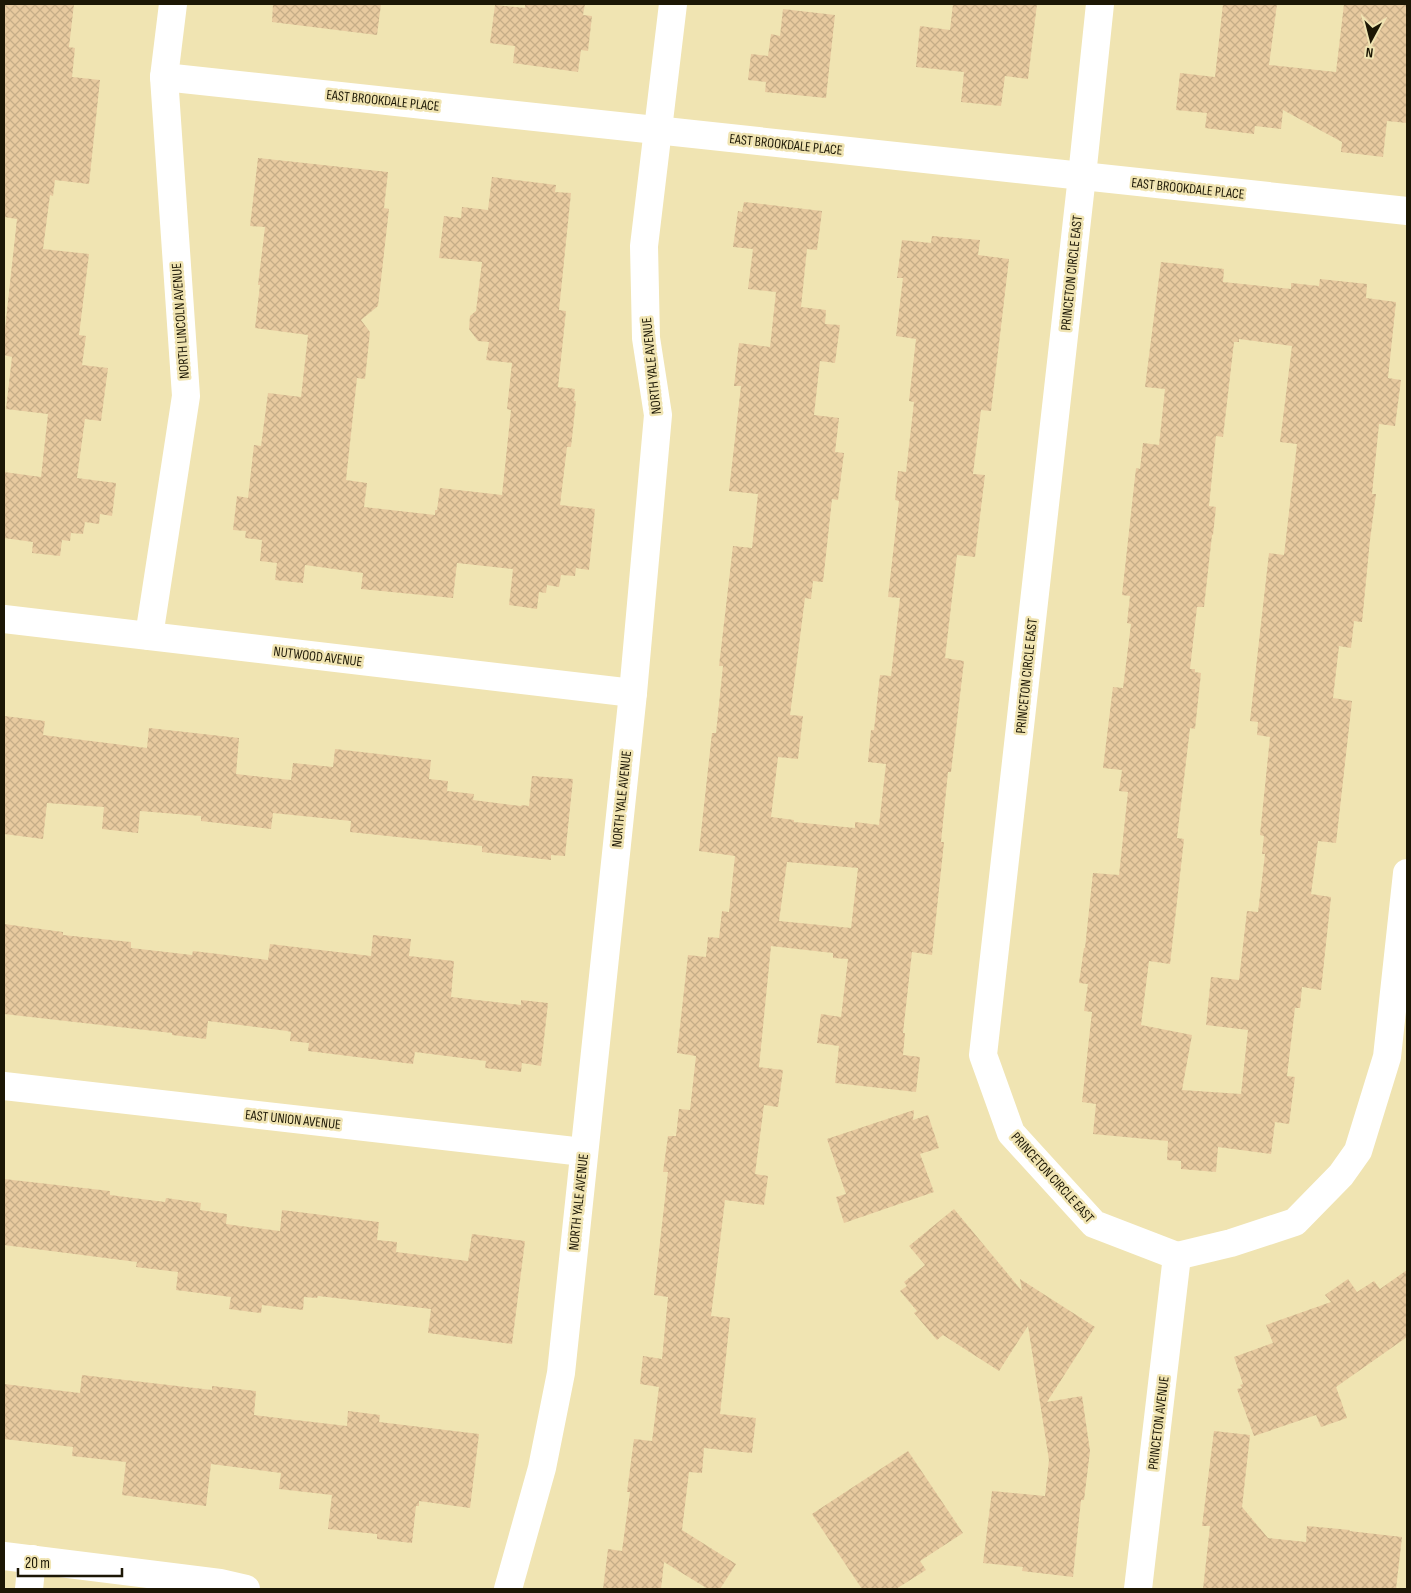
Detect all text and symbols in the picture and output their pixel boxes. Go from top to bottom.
north arrow [1346,15,1396,65]
text: N [1365,44,1374,61]
street label: EAST BROOKDALE PLACE [326,86,441,115]
street label: EAST BROOKDALE PLACE [729,130,844,159]
street label: EAST BROOKDALE PLACE [1131,174,1246,203]
street label: PRINCETON CIRCLE EAST [1057,214,1086,332]
street label: NORTH LINCOLN AVENUE [168,262,193,379]
street label: NORTH YALE AVENUE [638,316,665,415]
street label: PRINCETON CIRCLE EAST [1012,617,1041,735]
street label: NUTWOOD AVENUE [273,643,364,670]
street label: NORTH YALE AVENUE [608,750,635,848]
street label: EAST UNION AVENUE [244,1106,342,1133]
street label: PRINCETON CIRCLE EAST [1008,1129,1098,1226]
street label: NORTH YALE AVENUE [565,1153,592,1251]
street label: PRINCETON AVENUE [1144,1375,1173,1471]
scale bar [18,1546,121,1578]
text: 20 m [25,1554,50,1573]

